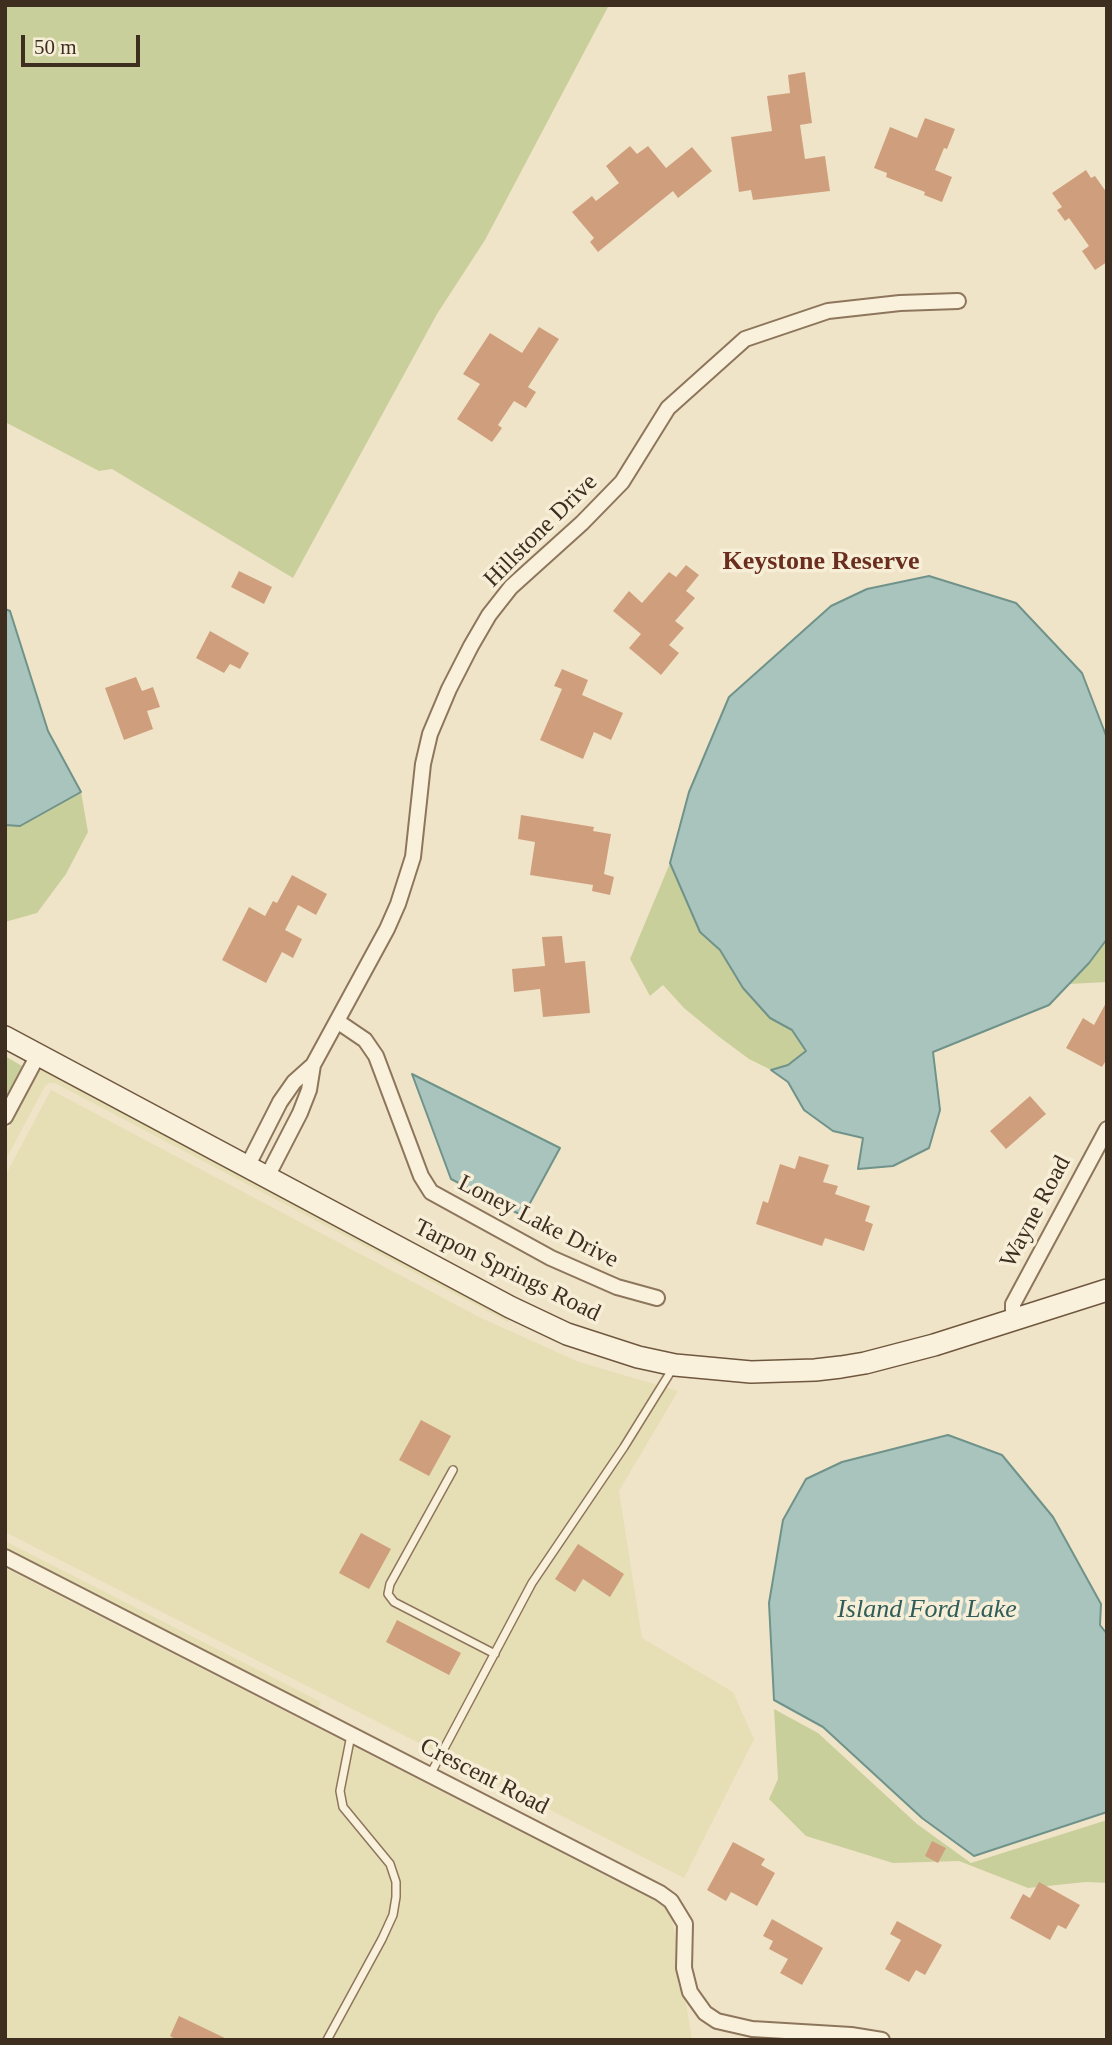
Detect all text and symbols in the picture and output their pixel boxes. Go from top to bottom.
scale bar [24,21,144,65]
text: 50 m [34,35,77,59]
street label: Hillstone Drive [478,468,604,594]
district label: Keystone Reserve [722,546,920,578]
street label: Wayne Road [994,1151,1078,1273]
street label: Loney Lake Drive [453,1169,623,1275]
street label: Tarpon Springs Road [409,1213,605,1329]
water label: Island Ford Lake [837,1594,1017,1626]
street label: Crescent Road [415,1732,553,1822]

